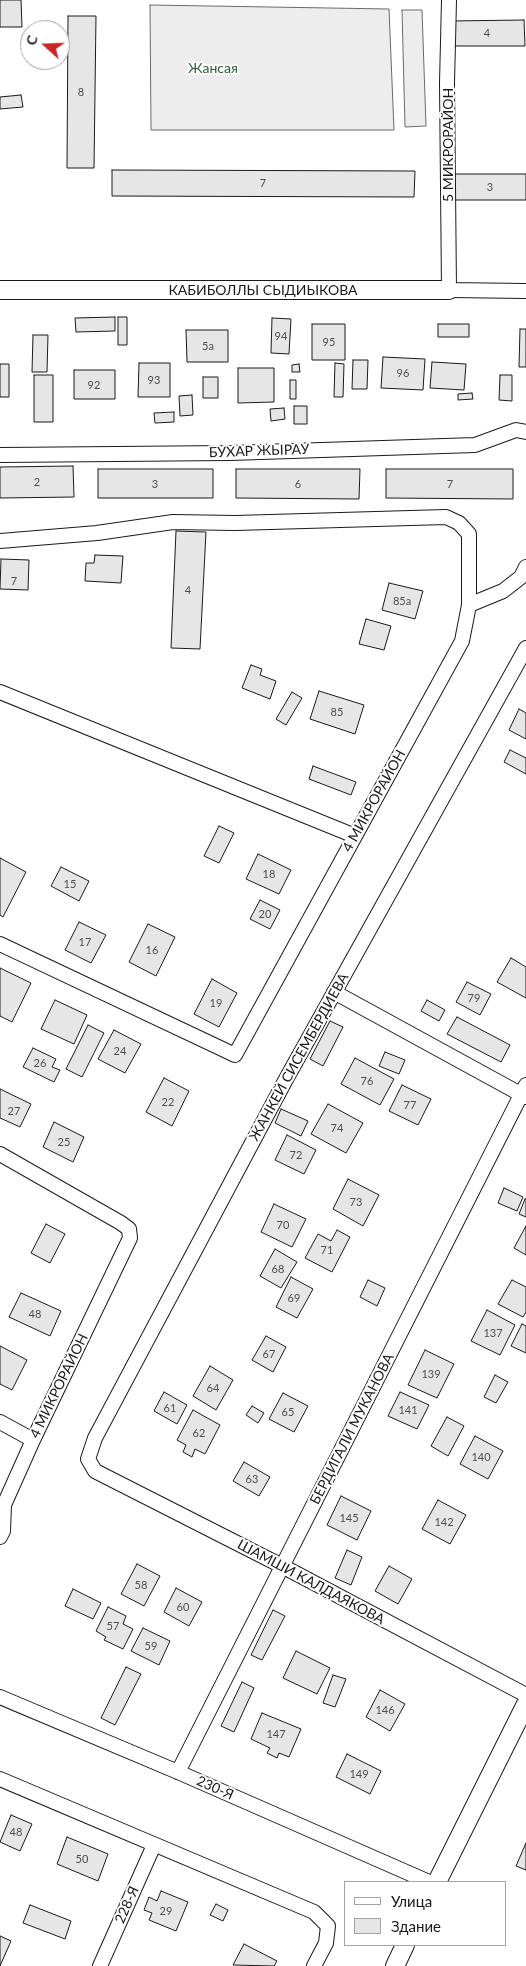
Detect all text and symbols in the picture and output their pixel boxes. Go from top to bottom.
north arrow [20,20,70,70]
house number: 4 [484,26,490,40]
text: С [22,33,41,47]
park label: Жансая [188,60,238,76]
house number: 8 [78,85,84,99]
street label: 5 МИКРОРАЙОН [440,88,456,202]
house number: 7 [260,176,266,190]
house number: 3 [487,180,493,194]
street label: КАБИБОЛЛЫ СЫДИЫКОВА [168,282,358,298]
house number: 94 [275,329,287,343]
house number: 95 [323,335,335,349]
house number: 5а [202,339,214,353]
house number: 96 [397,366,409,380]
house number: 93 [148,373,160,387]
house number: 92 [88,378,100,392]
street label: БУХАР ЖЫРАУ [208,441,310,461]
house number: 2 [34,475,40,489]
house number: 3 [152,477,158,491]
house number: 6 [295,477,301,491]
house number: 7 [447,477,453,491]
house number: 7 [11,574,17,588]
house number: 4 [185,583,191,597]
house number: 85а [393,594,411,608]
house number: 85 [331,705,343,719]
street label: 4 МИКРОРАЙОН [339,747,409,855]
house number: 18 [263,867,275,881]
house number: 15 [64,877,76,891]
house number: 20 [259,907,271,921]
house number: 17 [79,935,91,949]
house number: 16 [146,943,158,957]
street label: ЖАНКЕЙ СИСЕМБЕРДИЕВА [246,970,352,1144]
house number: 79 [468,991,480,1005]
house number: 19 [210,996,222,1010]
house number: 24 [114,1044,126,1058]
house number: 26 [34,1056,46,1070]
house number: 76 [361,1074,373,1088]
house number: 22 [162,1095,174,1109]
house number: 77 [404,1098,416,1112]
house number: 27 [8,1104,20,1118]
house number: 74 [331,1121,343,1135]
house number: 25 [58,1135,70,1149]
house number: 72 [290,1148,302,1162]
house number: 73 [350,1195,362,1209]
house number: 70 [277,1218,289,1232]
house number: 71 [321,1243,333,1257]
house number: 68 [272,1262,284,1276]
house number: 69 [288,1291,300,1305]
house number: 48 [29,1307,41,1321]
house number: 137 [483,1326,503,1340]
street label: 4 МИКРОРАЙОН [26,1331,92,1441]
house number: 67 [263,1347,275,1361]
street label: БЕРДИГАЛИ МУКАНОВА [307,1351,397,1507]
house number: 139 [421,1367,441,1381]
house number: 64 [207,1381,219,1395]
house number: 61 [164,1401,176,1415]
house number: 141 [398,1403,418,1417]
house number: 65 [282,1405,294,1419]
house number: 62 [193,1426,205,1440]
house number: 140 [471,1450,491,1464]
house number: 63 [246,1472,258,1486]
house number: 145 [339,1511,359,1525]
house number: 142 [434,1515,454,1529]
street label: ШАМШИ КАЛДАЯКОВА [235,1536,387,1628]
house number: 58 [135,1578,147,1592]
house number: 60 [177,1600,189,1614]
house number: 57 [107,1619,119,1633]
house number: 59 [145,1639,157,1653]
house number: 146 [375,1703,395,1717]
house number: 147 [266,1727,286,1741]
house number: 149 [349,1767,369,1781]
street label: 230-Я [194,1772,236,1804]
house number: 48 [10,1825,22,1839]
house number: 50 [76,1852,88,1866]
legend [344,1881,506,1946]
street label: 228-Я [111,1884,143,1926]
text: Улица [391,1892,432,1910]
house number: 29 [160,1904,172,1918]
text: Здание [391,1917,441,1935]

